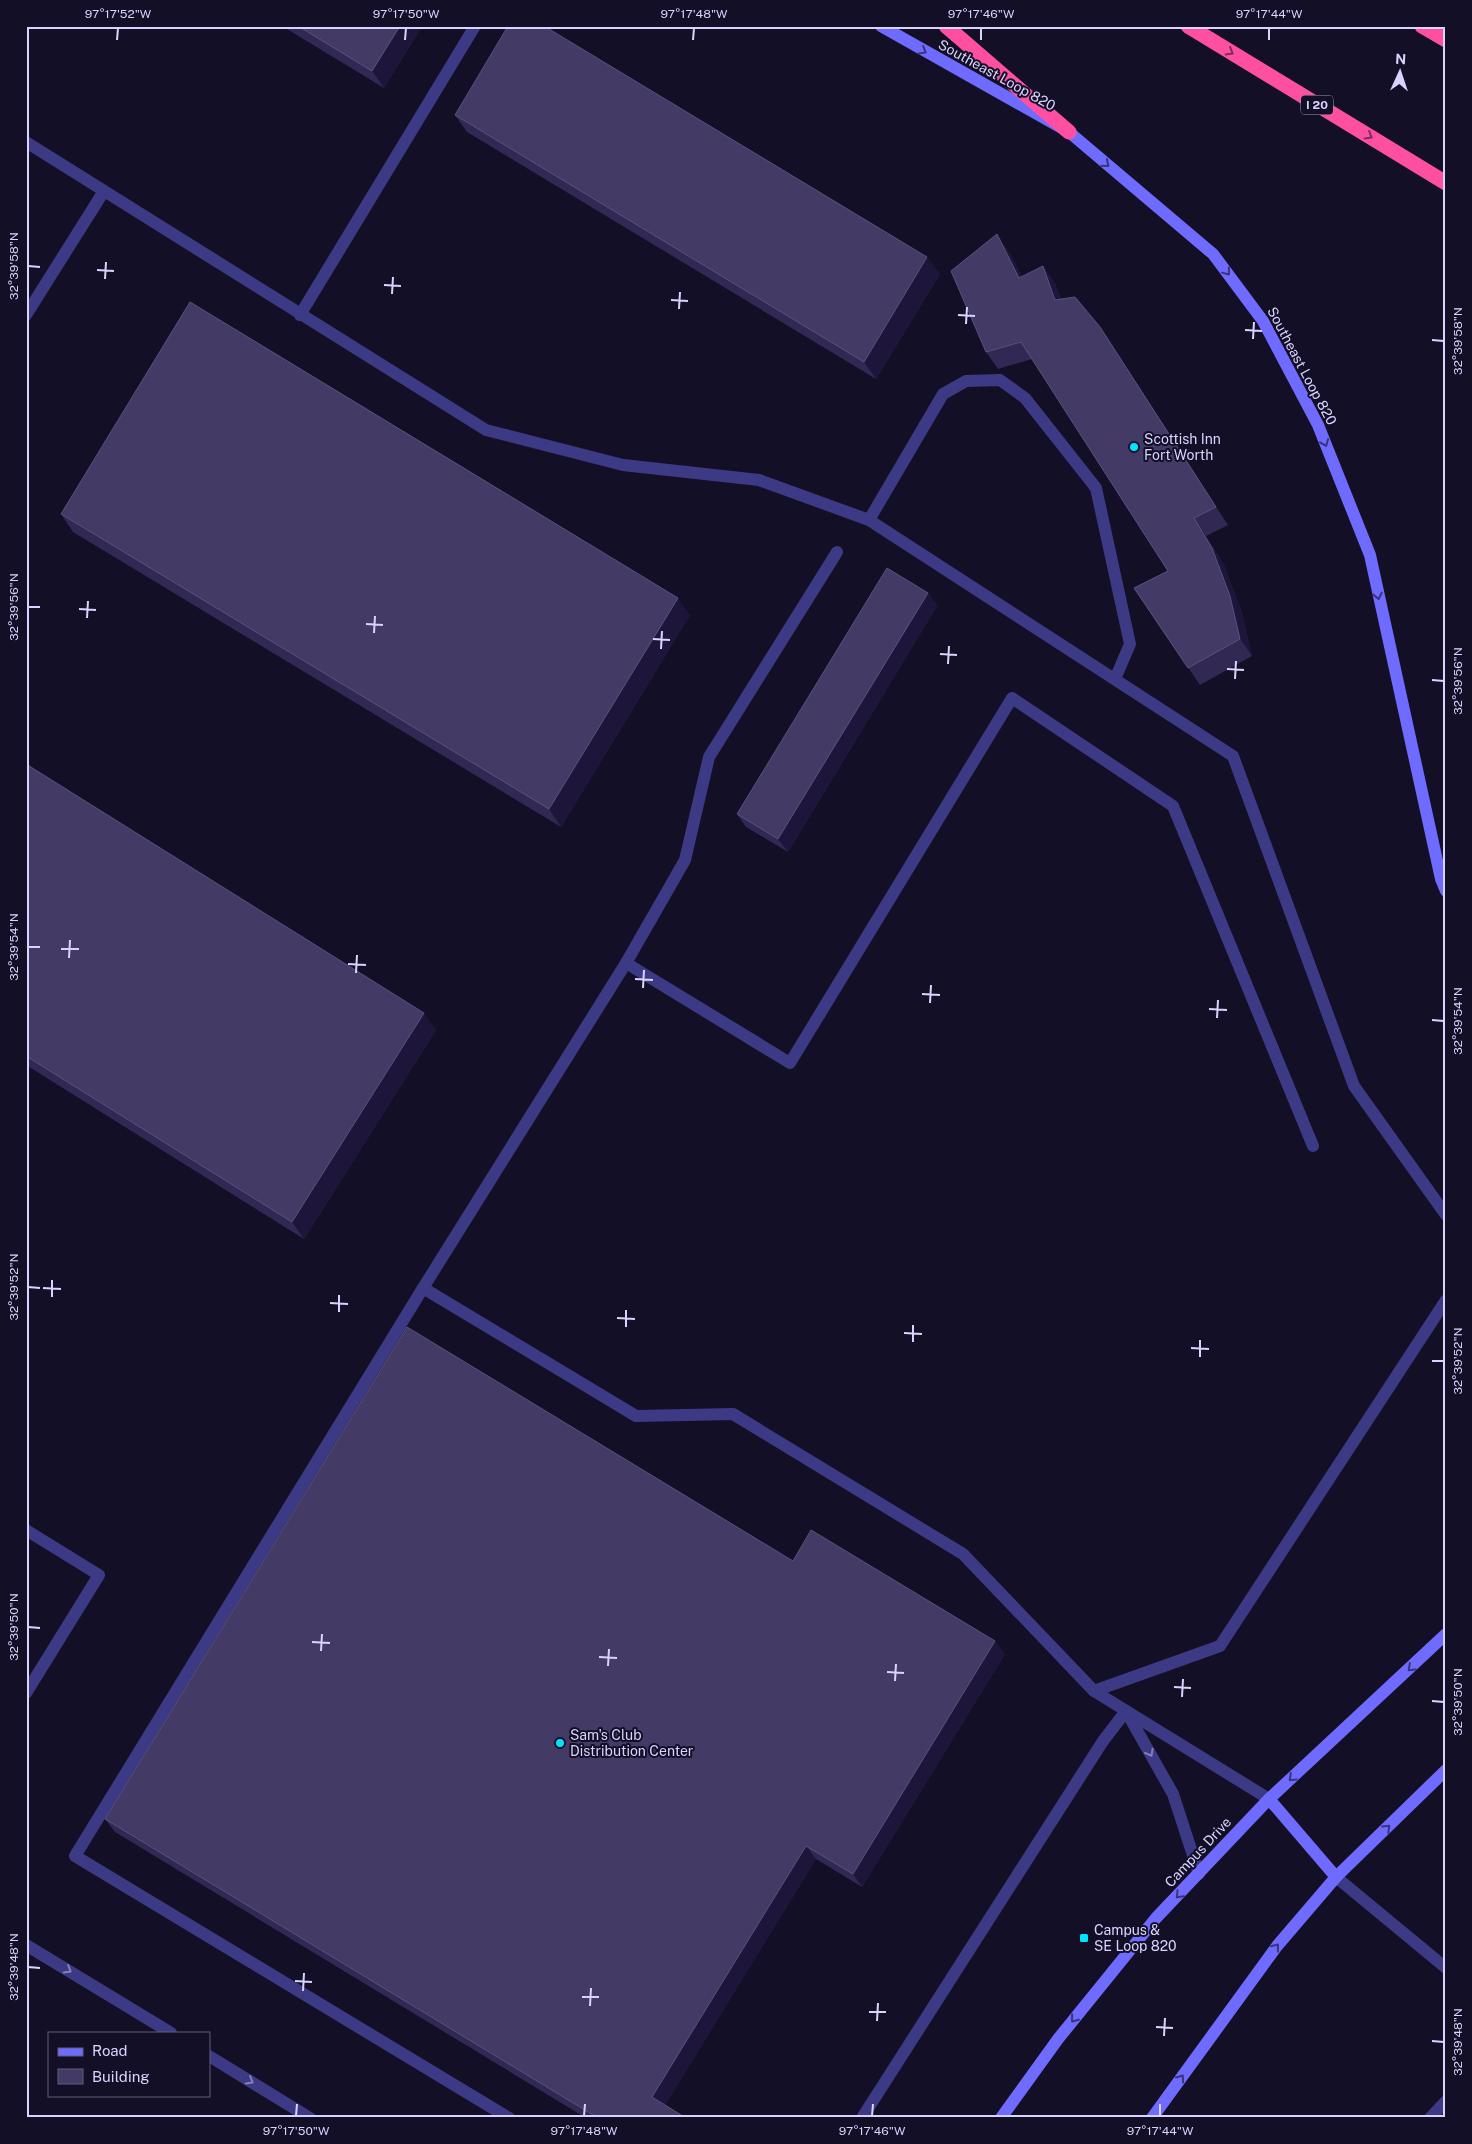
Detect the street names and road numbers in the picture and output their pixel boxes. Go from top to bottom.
street label: Southeast Loop 820 [936,36,1058,114]
road number: I 20 [1301,96,1333,114]
street label: Southeast Loop 820 [1264,304,1340,428]
street label: Campus Drive [1162,1814,1235,1890]

